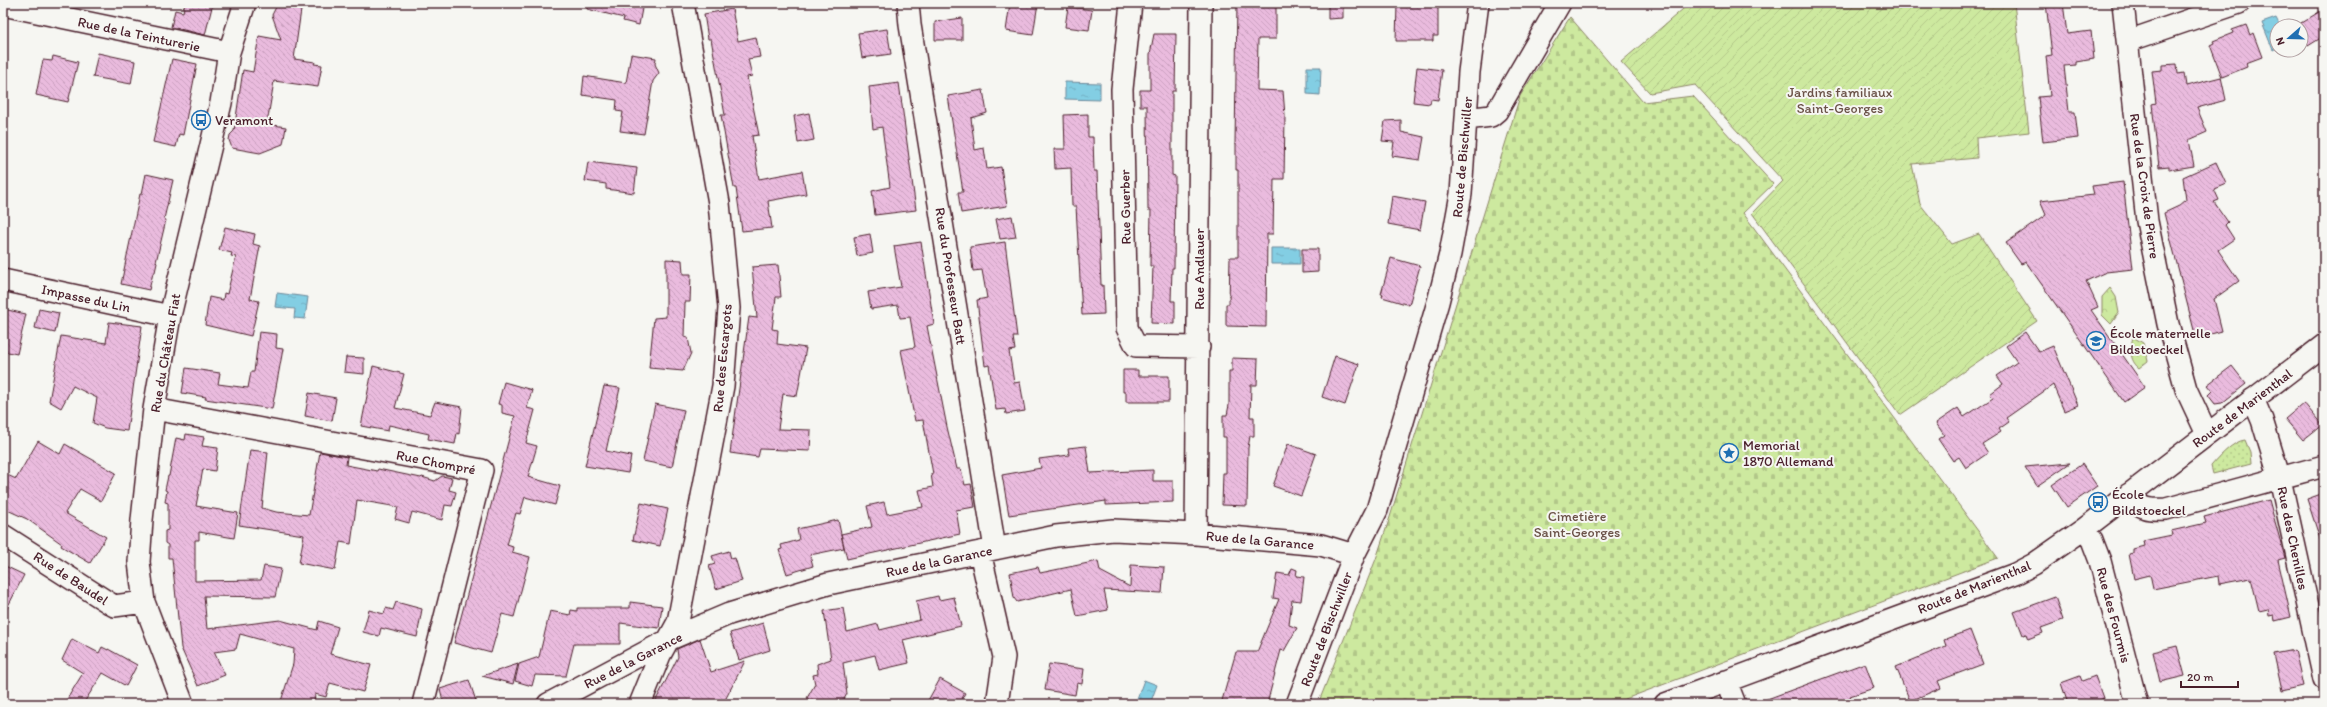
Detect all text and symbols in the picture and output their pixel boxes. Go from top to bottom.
street label: Rue de la Teinturerie [76,13,202,56]
north arrow [2269,18,2309,58]
text: N [2273,36,2287,47]
park label: Jardins familiaux Saint-Georges [1788,84,1893,117]
street label: Route de Bischwiller [1449,95,1476,218]
bus stop icon: Veramont [190,109,212,131]
place label: Veramont [215,112,273,129]
street label: Rue de la Croix de Pierre [2126,112,2163,260]
street label: Rue Guerber [1116,169,1135,245]
street label: Rue du Professeur Batt [931,206,970,346]
street label: Rue Andlauer [1191,228,1208,310]
street label: Impasse du Lin [40,281,132,316]
street label: Rue du Château Fiat [147,292,184,414]
street label: Rue des Escargots [709,303,736,413]
place label: École maternelle Bildstoeckel [2110,325,2211,358]
school or university icon: École maternelle Bildstoeckel [2085,330,2107,352]
street label: Route de Marienthal [2189,365,2296,452]
place label: Memorial 1870 Allemand [1743,437,1834,470]
place icon: Memorial 1870 Allemand [1718,442,1740,464]
street label: Rue Chompré [395,446,477,479]
street label: Rue des Chenilles [2273,485,2312,591]
place label: École Bildstoeckel [2112,486,2186,519]
bus stop icon: École Bildstoeckel [2087,491,2109,513]
park label: Cimetière Saint-Georges [1534,508,1620,541]
street label: Rue de la Garance [1205,527,1315,554]
street label: Rue de la Garance [884,542,994,581]
street label: Rue de Baudel [30,548,111,609]
street label: Route de Marienthal [1915,557,2033,618]
street label: Rue des Fourmis [2093,565,2134,665]
street label: Route de Bischwiller [1297,569,1356,689]
street label: Rue de la Garance [581,628,686,693]
scale bar [2181,663,2238,689]
text: 20 m [2187,670,2214,684]

